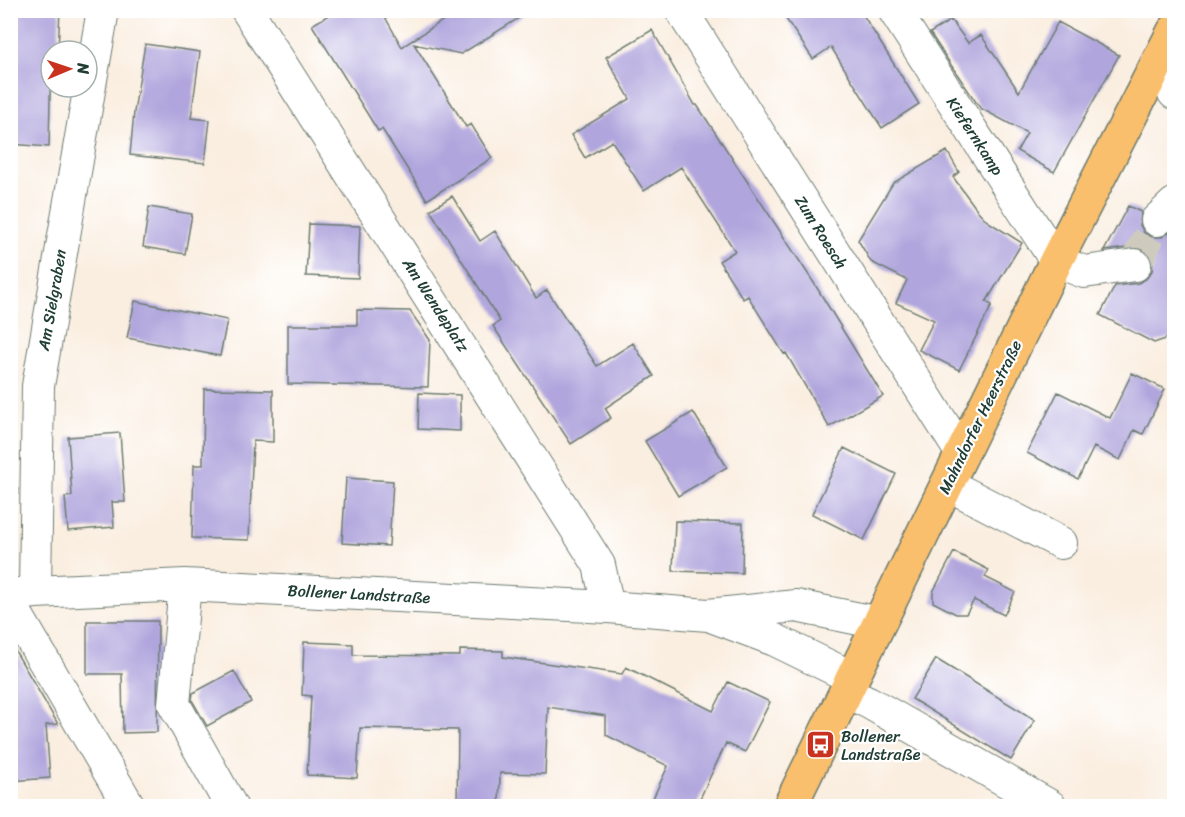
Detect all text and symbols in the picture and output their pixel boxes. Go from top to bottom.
north arrow [39,39,99,99]
text: N [69,61,98,75]
street label: Kiefernkamp [938,90,1012,182]
street label: Zum Roesch [787,189,855,275]
street label: Am Sielgraben [29,247,75,354]
street label: Am Wendeplatz [394,251,478,358]
street label: Mahndorfer Heerstraße [930,335,1030,499]
street label: Bollener Landstraße [287,576,431,612]
place label: Bollener Landstraße [841,722,921,769]
bus stop icon: Bollener Landstraße [804,729,836,761]

